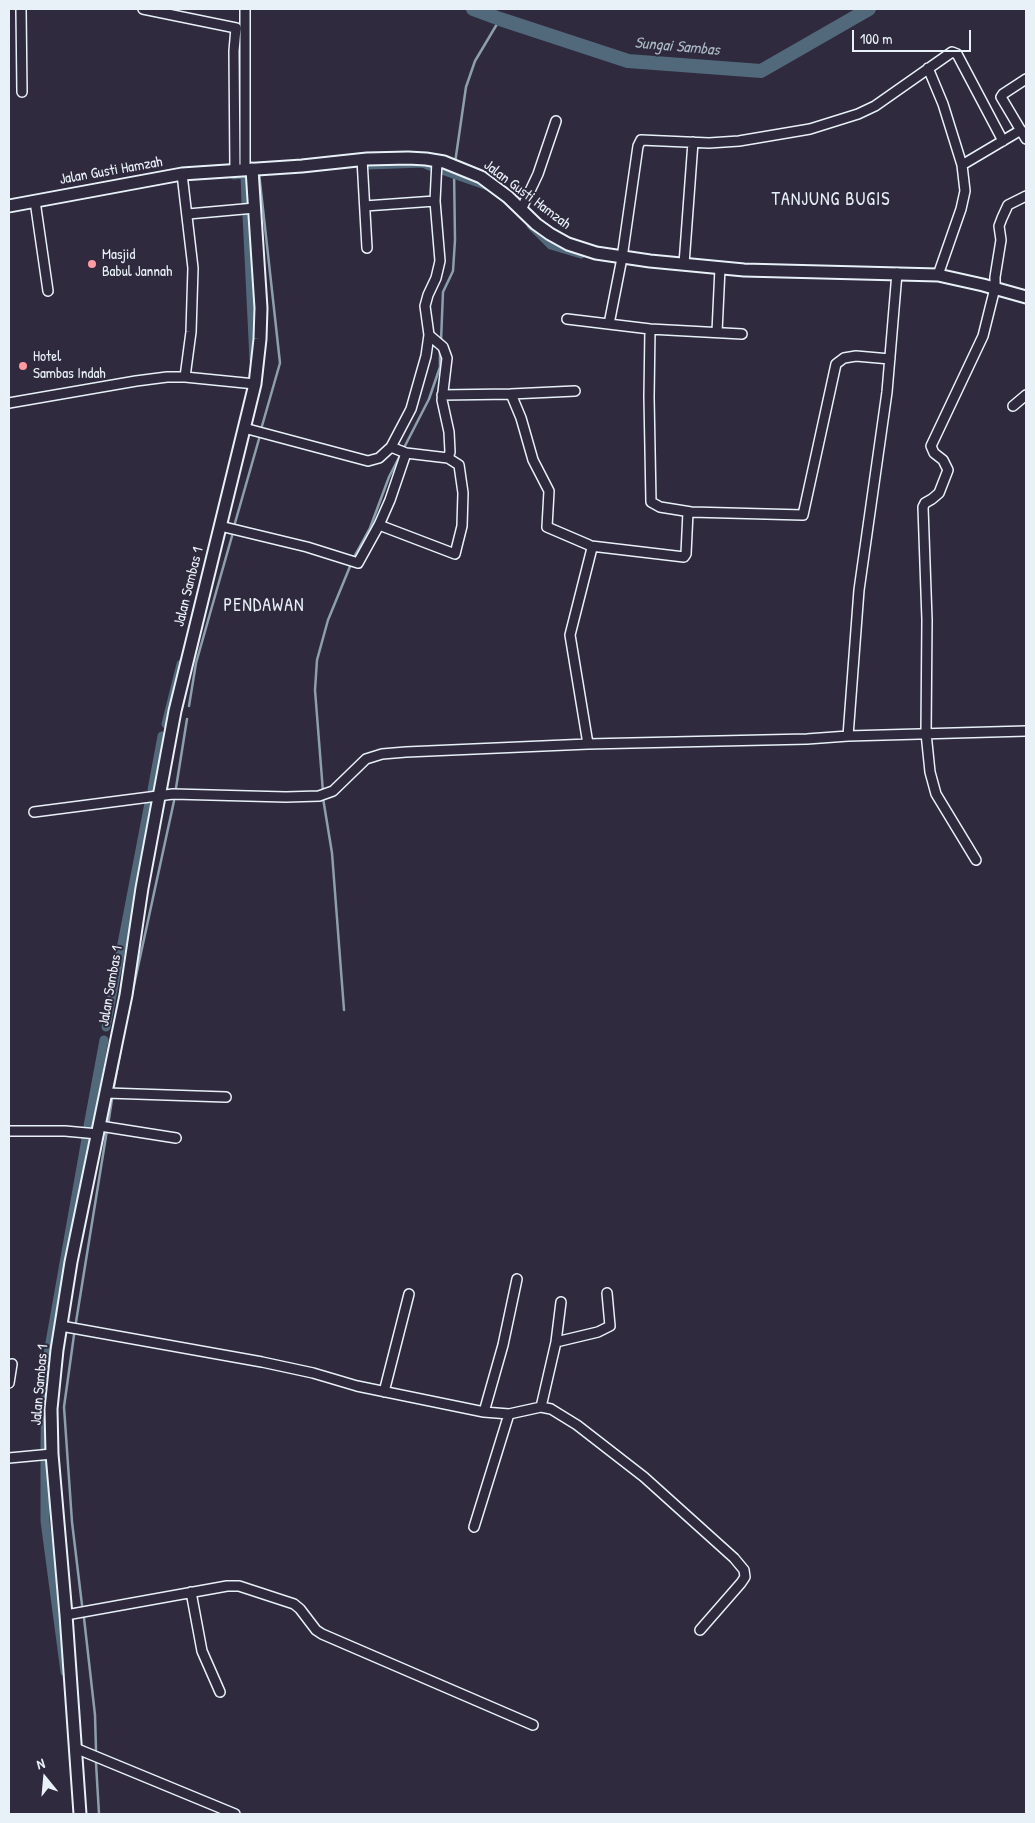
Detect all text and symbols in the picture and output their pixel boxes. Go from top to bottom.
scale bar [855,20,974,52]
text: 100 m [860,28,893,49]
water label: Sungai Sambas [634,34,720,60]
street label: Jalan Gusti Hamzah [58,153,164,189]
street label: Jalan Gusti Hamzah [480,156,574,234]
district label: TANJUNG BUGIS [770,189,892,211]
place label: Masjid Babul Jannah [102,246,172,281]
marker: Masjid Babul Jannah [86,258,98,270]
place label: Hotel Sambas Indah [33,348,106,383]
marker: Hotel Sambas Indah [17,360,29,372]
street label: Jalan Sambas 1 [170,545,208,629]
district label: PENDAWAN [223,595,305,617]
street label: Jalan Sambas 1 [95,944,127,1028]
street label: Jalan Sambas 1 [27,1344,53,1426]
north arrow [20,1753,70,1803]
text: N [34,1753,47,1773]

